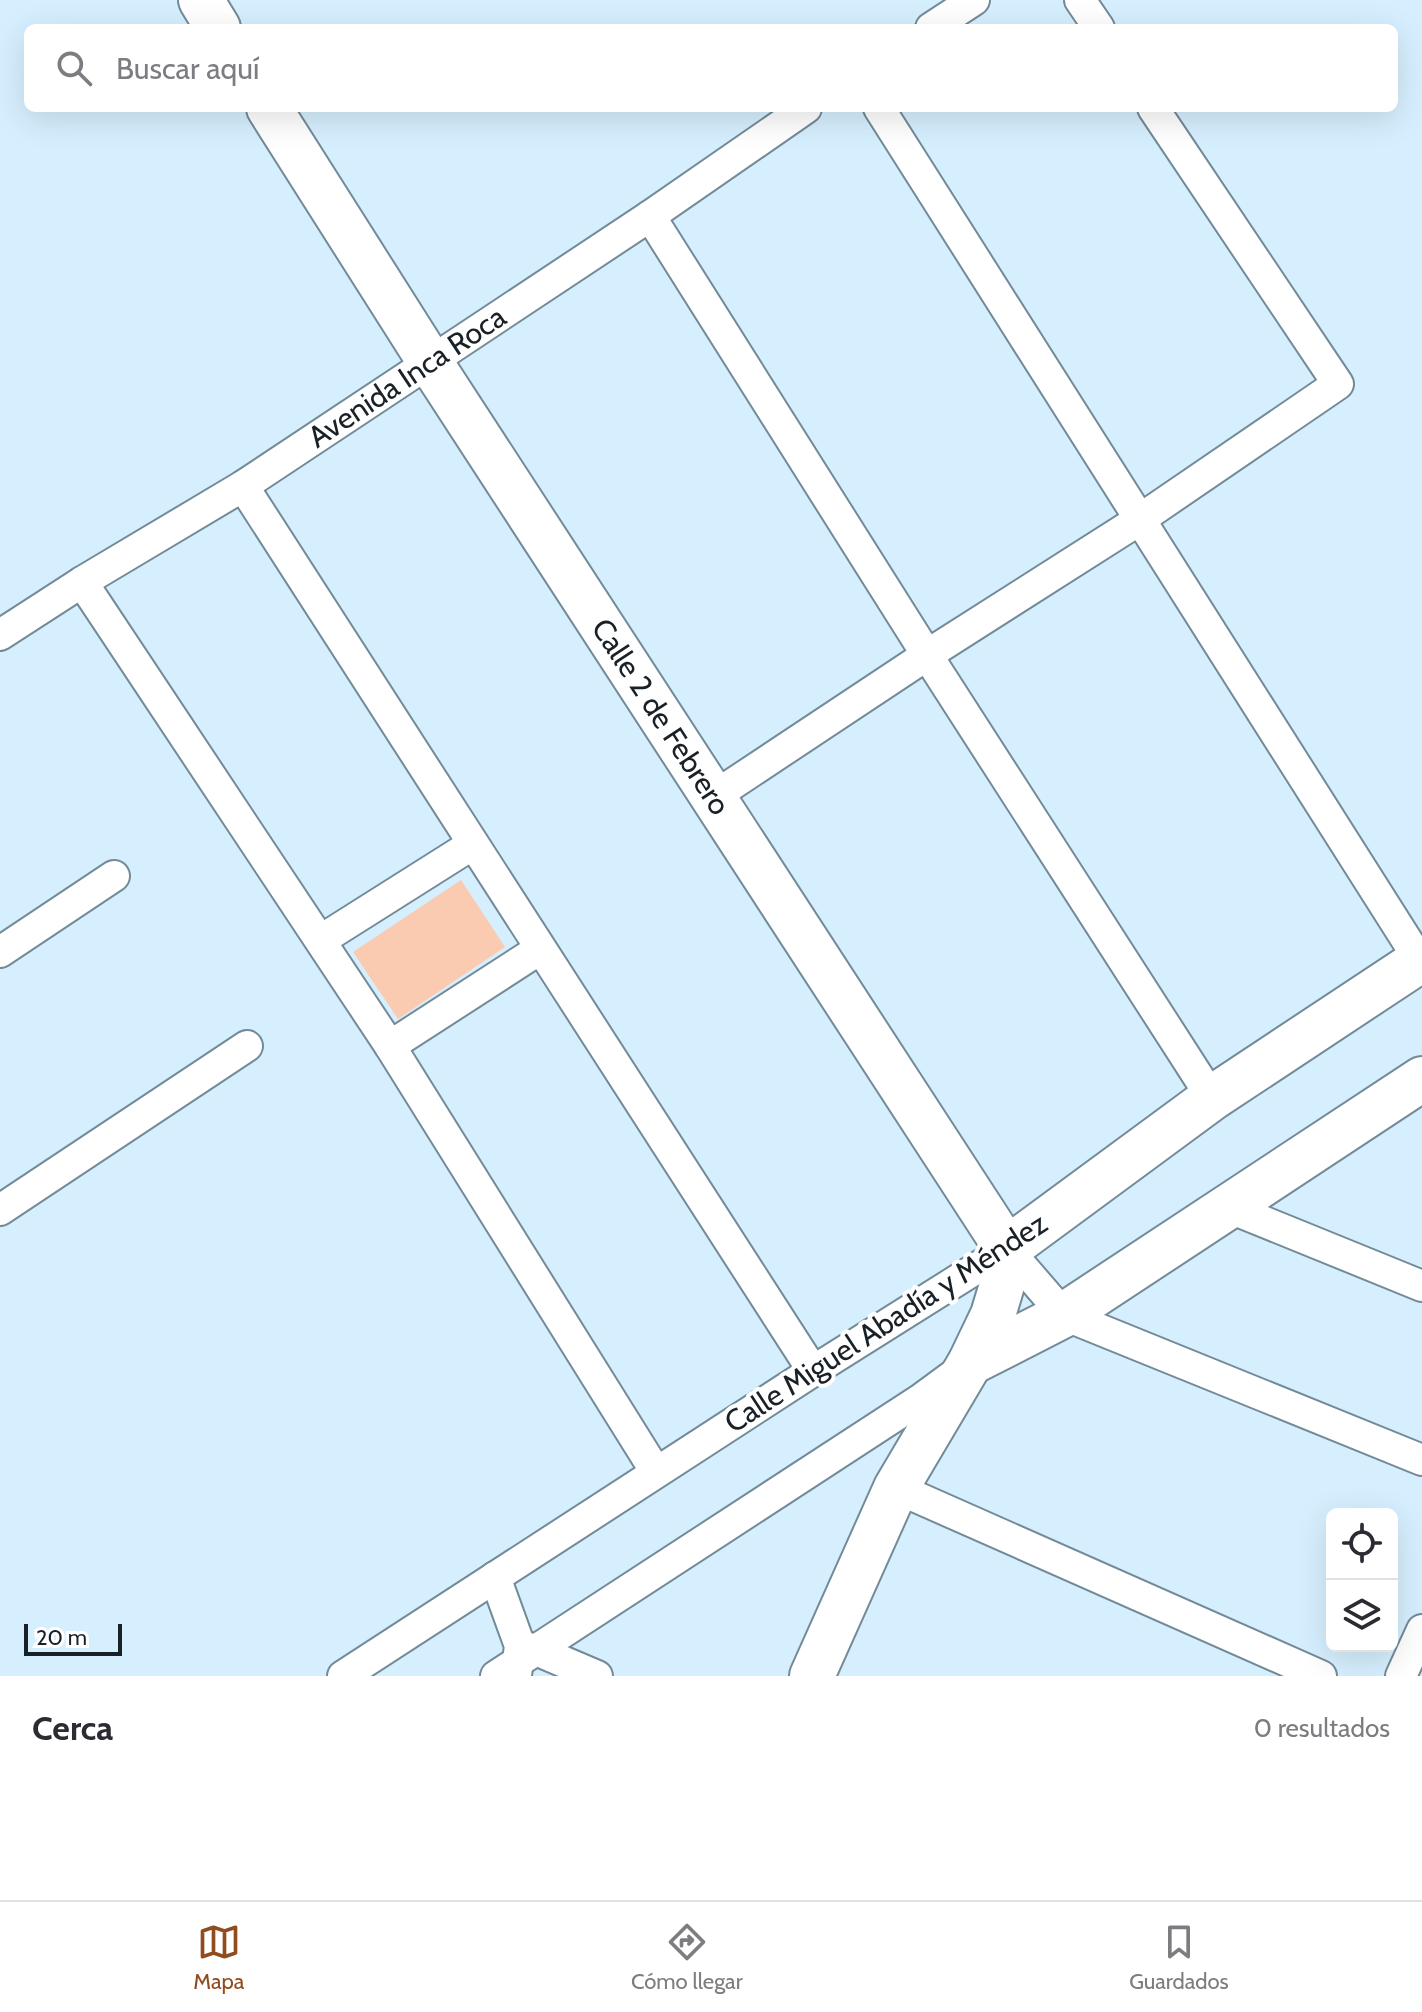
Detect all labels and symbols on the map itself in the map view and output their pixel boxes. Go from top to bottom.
street label: Avenida Inca Roca [301,298,513,456]
street label: Calle 2 de Febrero [584,611,739,822]
street label: Calle Miguel Abadía y Méndez [718,1204,1054,1441]
scale bar [24,1620,122,1656]

